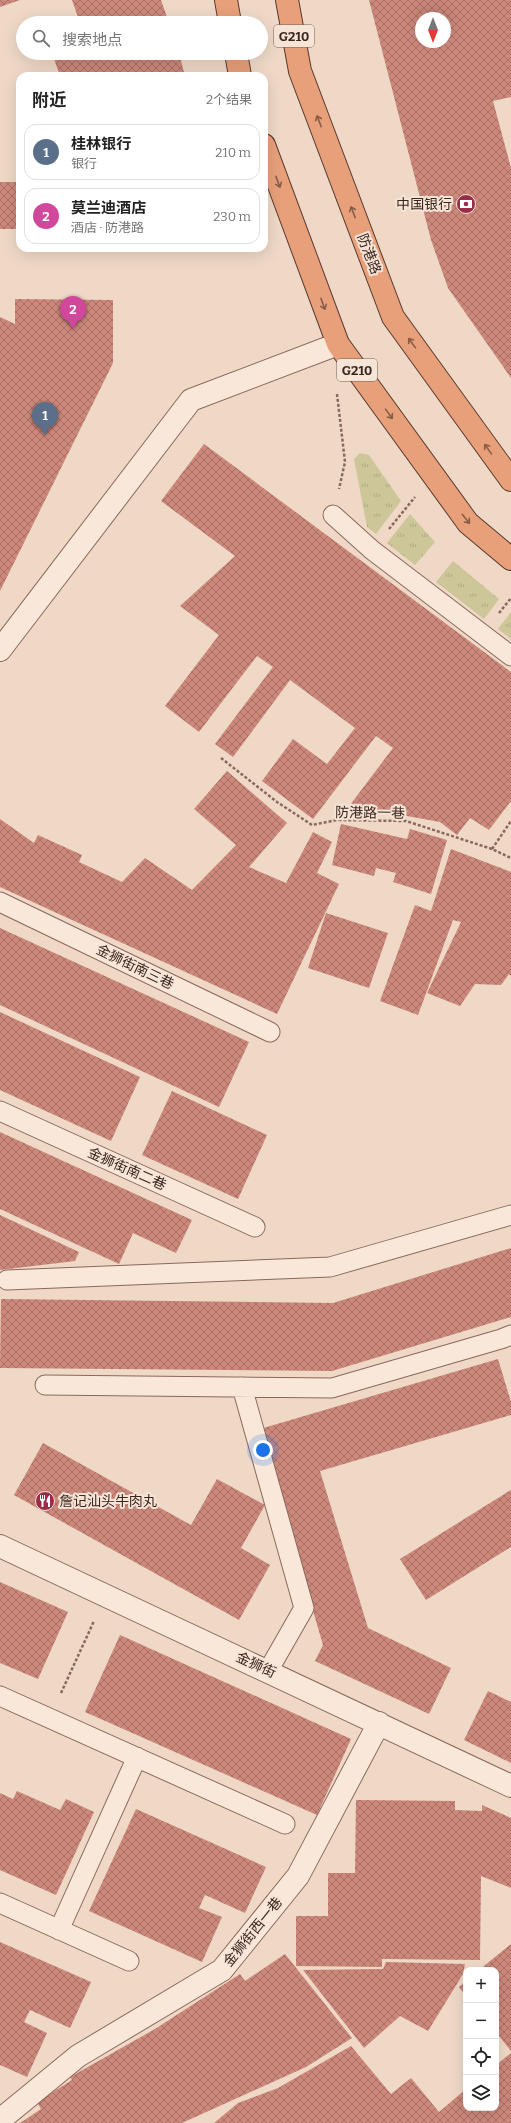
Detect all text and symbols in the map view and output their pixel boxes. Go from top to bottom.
north arrow [415,12,451,48]
search box [16,16,268,60]
road number: G210 [274,25,314,47]
icon: search [30,27,52,49]
text: 搜索地点 [62,31,122,49]
text: 附近 [32,90,66,111]
text: 2个结果 [206,92,252,107]
one-way arrow [315,116,323,128]
text: 桂林银行 [71,135,131,153]
text: 1 [43,145,49,160]
text: 210 m [215,145,251,160]
text: 银行 [71,156,97,171]
one-way arrow [274,175,282,187]
bank icon: 中国银行 [455,193,477,215]
place label: 中国银行 [396,196,452,213]
text: 莫兰迪酒店 [71,199,146,217]
one-way arrow [349,207,357,219]
text: 2 [42,209,50,224]
text: 230 m [213,209,251,224]
text: 酒店 · 防港路 [71,220,144,235]
street label: 防港路 [354,231,384,277]
pin: 2 [60,296,86,329]
one-way arrow [320,297,328,309]
one-way arrow [408,338,416,349]
road number: G210 [337,359,377,381]
pin: 1 [32,402,58,435]
one-way arrow [385,409,393,420]
one-way arrow [484,443,492,454]
one-way arrow [461,514,470,525]
street label: 防港路一巷 [335,804,405,822]
street label: 金狮街南三巷 [94,941,176,993]
street label: 金狮街南二巷 [85,1144,169,1194]
your location [253,1440,273,1460]
restaurant icon: 詹记汕头牛肉丸 [34,1490,56,1512]
place label: 詹记汕头牛肉丸 [59,1493,157,1510]
street label: 金狮街 [233,1648,279,1682]
street label: 金狮街西一巷 [220,1894,286,1970]
map controls [463,1967,499,2111]
button: + [463,1967,499,2003]
button: − [463,2003,499,2039]
button: locate [463,2039,499,2075]
button: layers [463,2075,499,2111]

